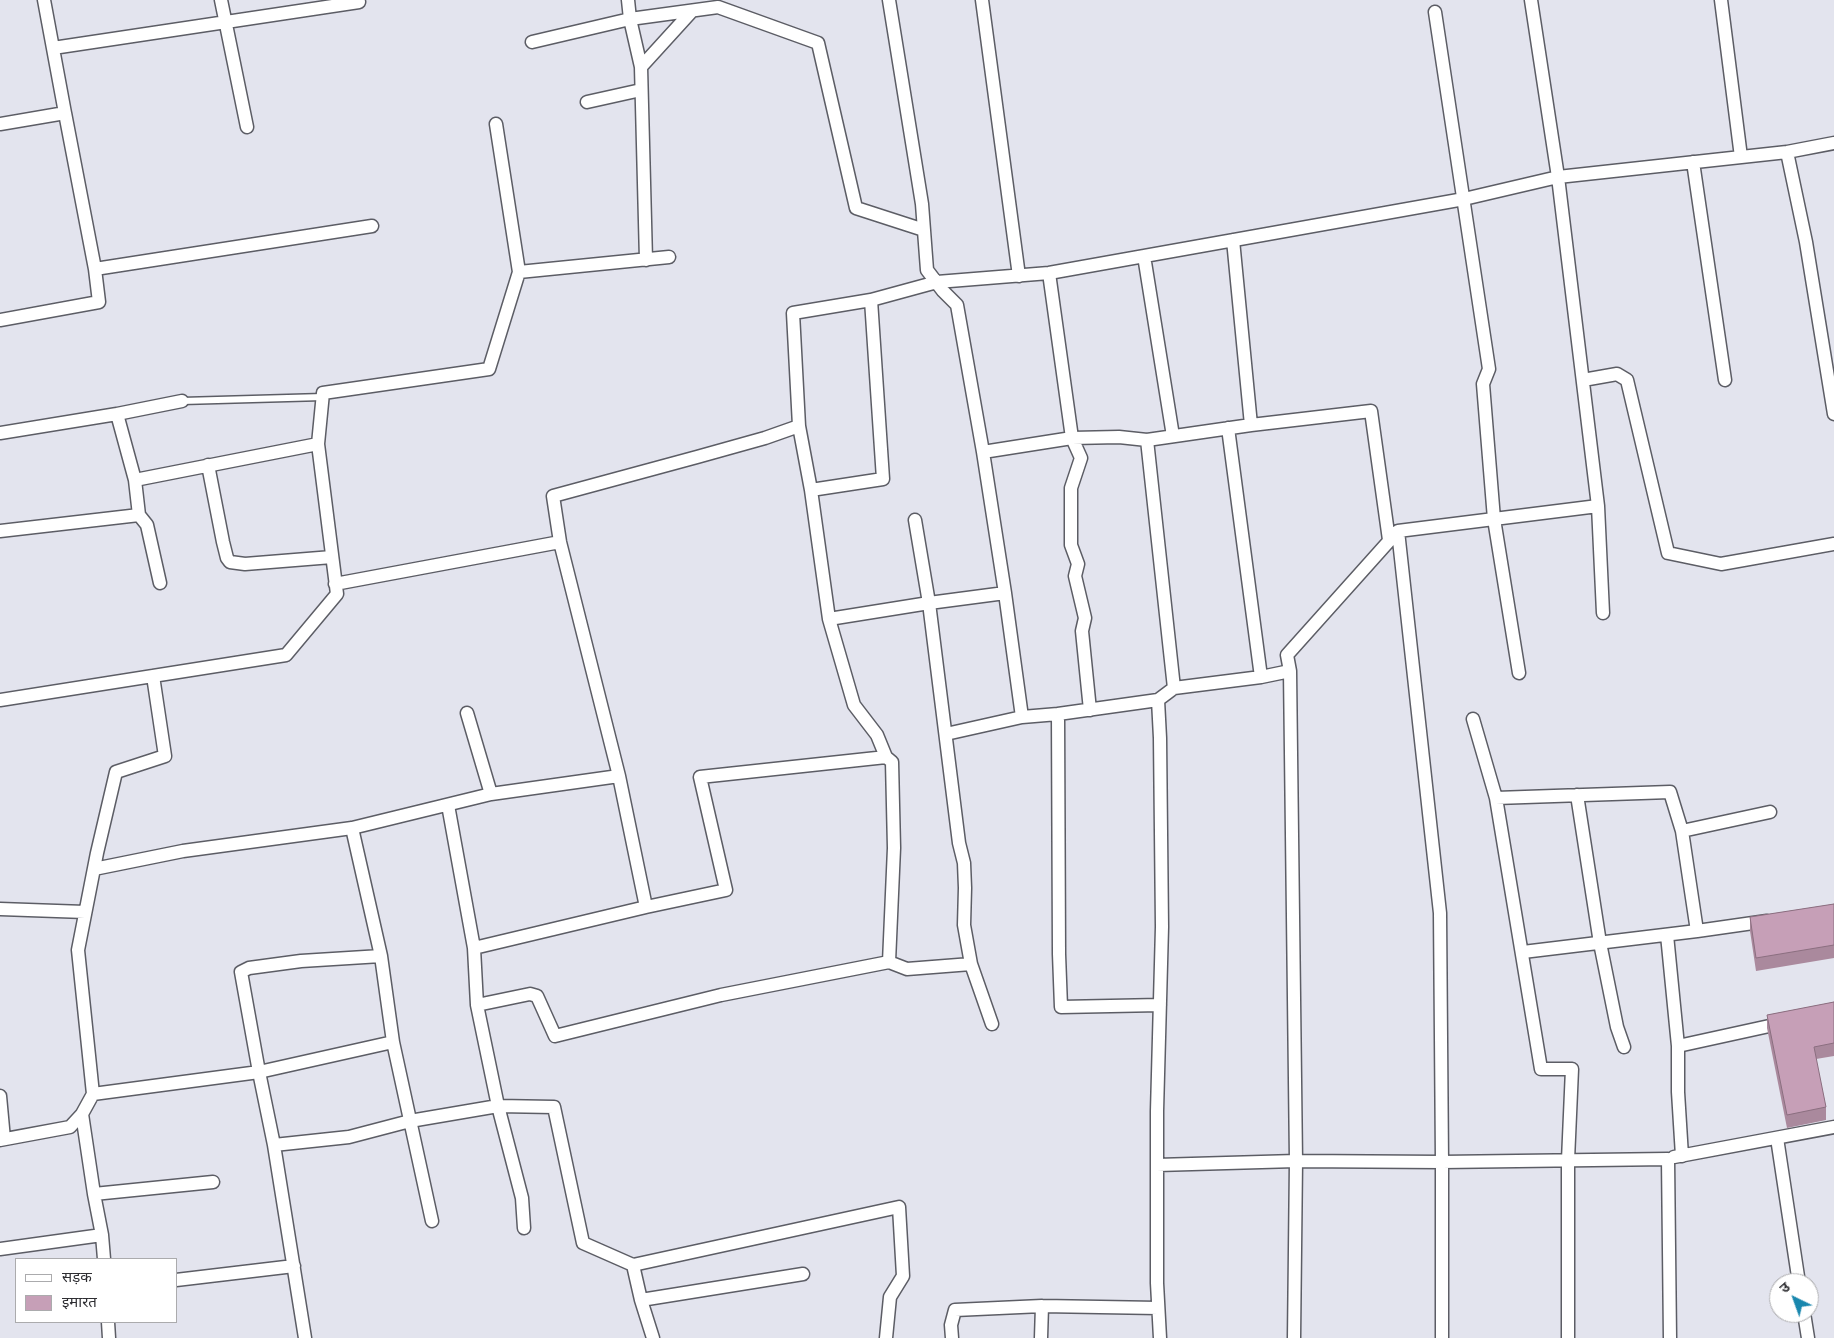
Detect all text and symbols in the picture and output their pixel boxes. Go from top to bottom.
legend [15,1258,178,1323]
text: सड़क [62,1268,92,1285]
north arrow [1769,1273,1819,1323]
text: उ [1776,1279,1793,1296]
text: इमारत [62,1293,97,1310]

